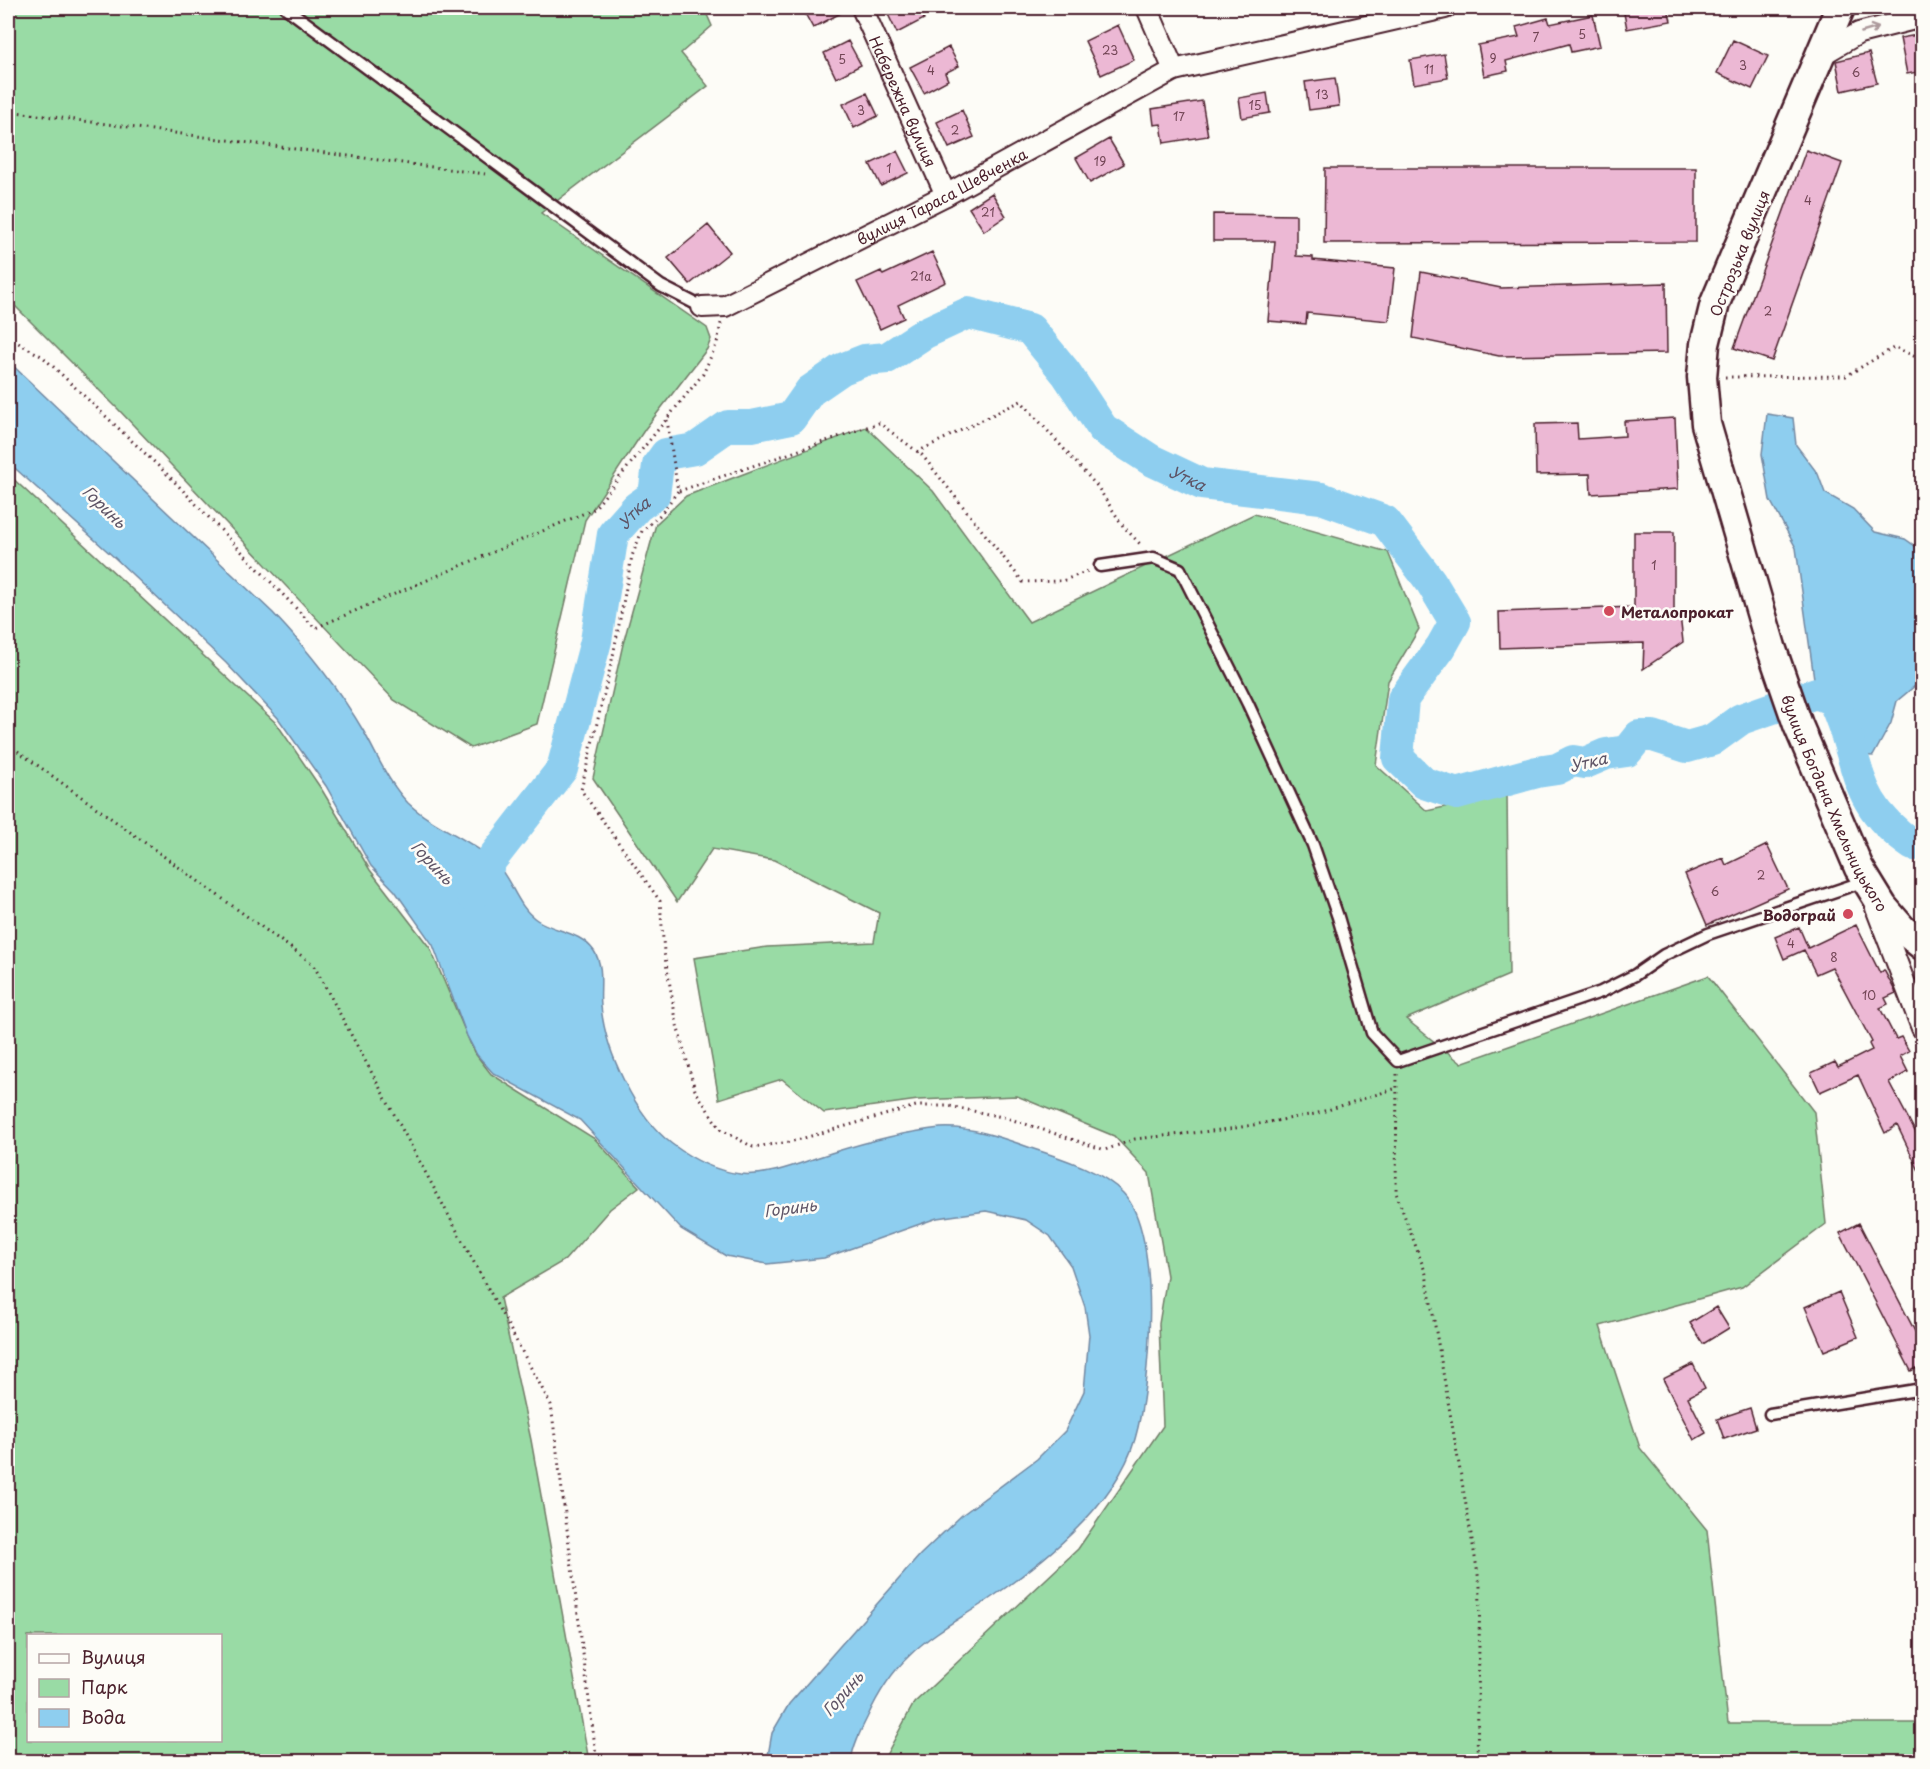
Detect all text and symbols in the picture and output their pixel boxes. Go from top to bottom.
one-way arrow [1860,24,1879,35]
house number: 5 [1578,25,1586,43]
house number: 7 [1533,28,1540,46]
street label: Набережна вулиця [864,32,943,170]
house number: 23 [1102,41,1118,59]
house number: 9 [1489,49,1497,67]
house number: 5 [838,50,846,68]
house number: 3 [1739,56,1747,74]
house number: 11 [1424,60,1434,78]
house number: 4 [927,61,935,79]
house number: 6 [1852,63,1860,81]
house number: 13 [1315,85,1329,103]
house number: 15 [1248,96,1262,114]
house number: 3 [857,101,865,119]
house number: 17 [1173,107,1185,125]
house number: 2 [951,121,959,139]
street label: вулиця Тараса Шевченка [852,141,1031,250]
house number: 19 [1094,152,1106,170]
house number: 1 [886,159,892,177]
street label: Острозька вулиця [1703,186,1775,320]
house number: 4 [1804,191,1812,209]
house number: 21 [981,203,995,221]
house number: 21а [910,267,932,285]
house number: 2 [1764,302,1772,320]
water label: Утка [1166,459,1211,497]
water label: Горинь [78,479,133,534]
water label: Утка [611,489,655,534]
house number: 1 [1651,556,1657,574]
place label: Металопрокат [1621,600,1735,623]
marker: Металопрокат [1602,604,1616,618]
street label: вулиця Богдана Хмельницького [1777,691,1894,916]
water label: Утка [1567,745,1610,777]
water label: Горинь [406,835,460,890]
house number: 2 [1757,866,1765,884]
house number: 6 [1711,882,1719,900]
place label: Водограй [1762,903,1836,926]
marker: Водограй [1841,907,1855,921]
house number: 4 [1787,934,1795,952]
house number: 8 [1830,948,1838,966]
house number: 10 [1862,986,1876,1004]
water label: Горинь [762,1192,818,1222]
legend [27,1634,222,1742]
text: Вулиця [81,1643,146,1670]
water label: Горинь [816,1665,869,1721]
text: Парк [81,1673,128,1700]
text: Вода [81,1703,126,1730]

